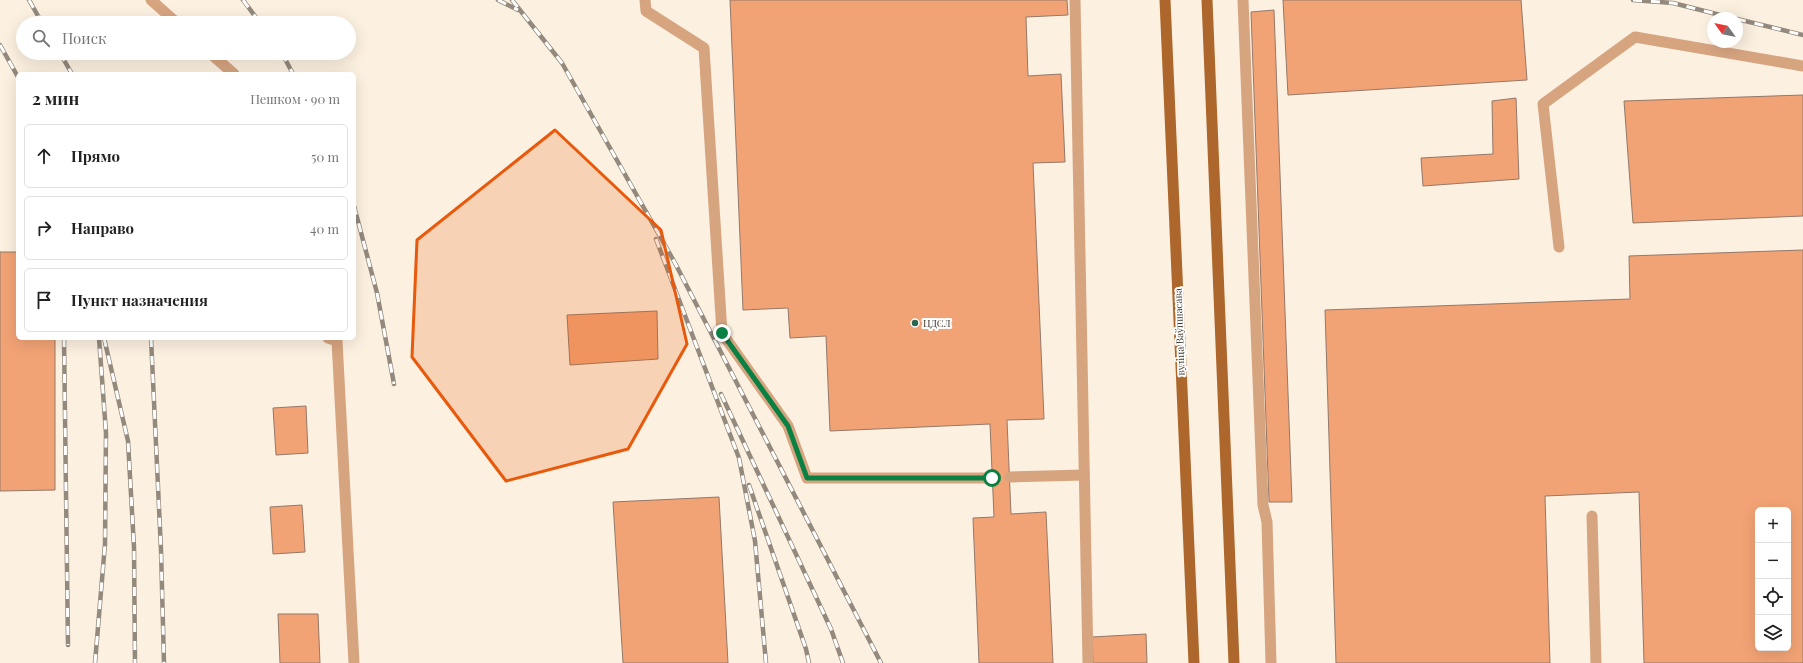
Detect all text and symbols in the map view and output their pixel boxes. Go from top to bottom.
north arrow [1707,12,1743,48]
search box [16,16,356,60]
icon: search [30,27,52,49]
text: Поиск [62,28,107,48]
text: 2 мин [32,87,79,109]
text: Пешком · 90 m [250,90,340,107]
icon: ahead [33,145,55,167]
text: Прямо [71,146,120,166]
text: 50 m [311,148,339,165]
icon: right [33,217,55,239]
text: Направо [71,218,134,238]
text: 40 m [310,220,339,237]
street label: вуліца Ваўпшасава [1170,288,1188,376]
icon: arrive [33,289,55,311]
text: Пункт назначения [71,290,208,310]
place label: ЦДСЛ [923,316,951,330]
marker: ЦДСЛ [910,318,920,328]
route end [713,324,731,342]
route start [983,469,1001,487]
map controls [1755,507,1791,651]
button: + [1755,507,1791,543]
button: − [1755,543,1791,579]
button: locate [1755,579,1791,615]
button: layers [1755,615,1791,651]

